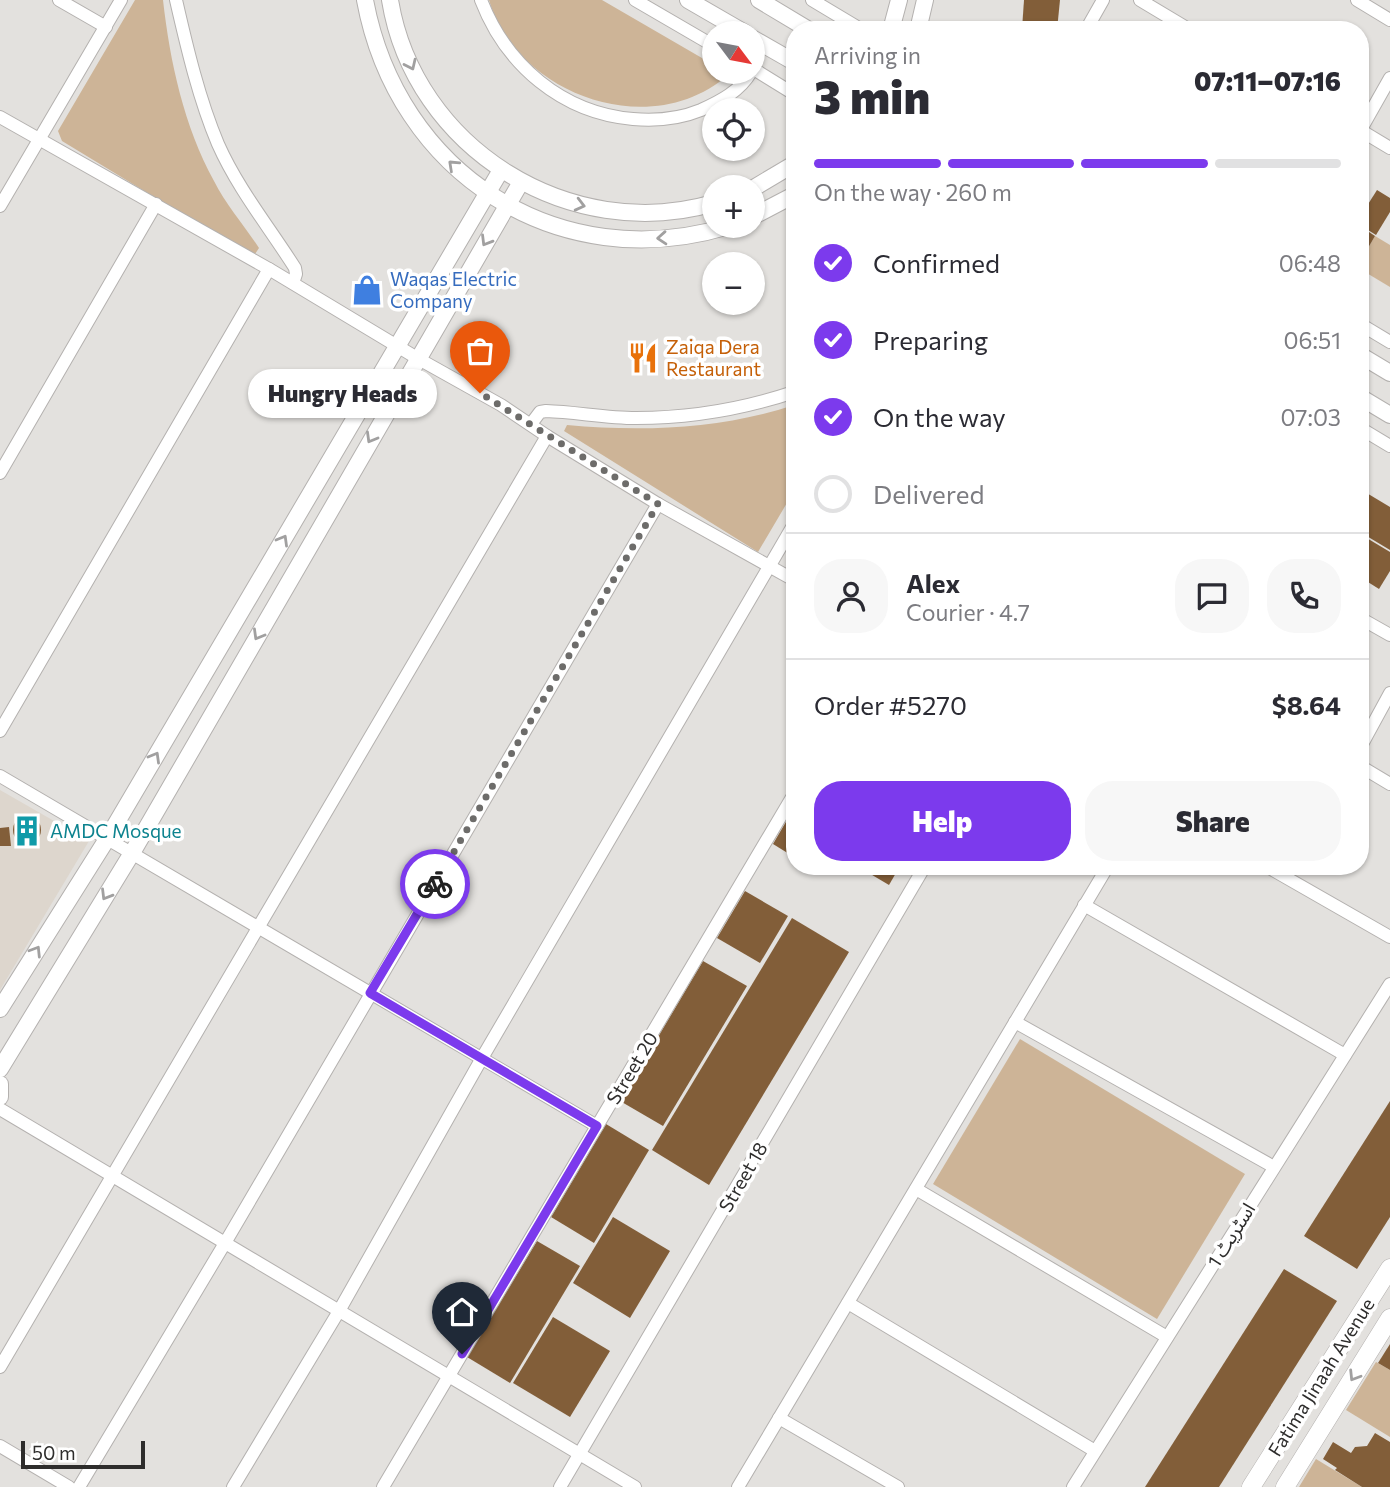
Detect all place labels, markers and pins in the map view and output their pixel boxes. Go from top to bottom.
place label: Waqas Electric Company [390,267,517,312]
shop icon: Waqas Electric Company [350,273,384,307]
pin [450,321,510,393]
place label: Zaiqa Dera Restaurant [666,335,761,380]
restaurant icon: Zaiqa Dera Restaurant [626,341,660,375]
callout: Hungry Heads [249,368,438,418]
building icon: AMDC Mosque [10,814,44,848]
place label: AMDC Mosque [50,819,182,842]
pin [432,1282,492,1354]

